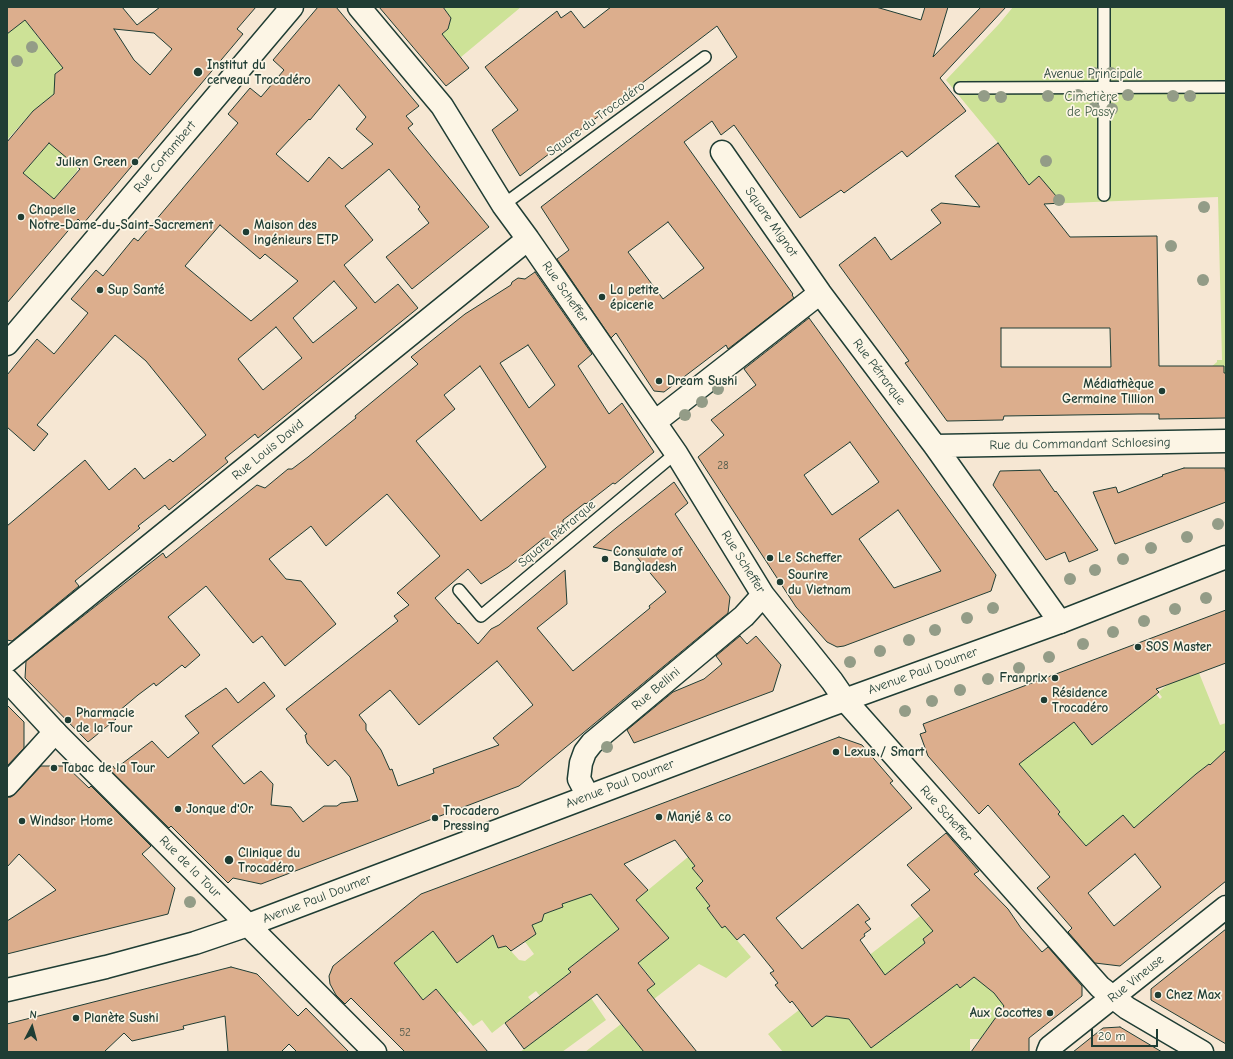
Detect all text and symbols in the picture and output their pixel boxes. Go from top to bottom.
place label: Institut du cerveau Trocadéro [207,57,311,88]
marker: Institut du cerveau Trocadéro [192,66,204,78]
street label: Avenue Principale [1044,66,1142,82]
street label: Square du Trocadéro [544,78,648,160]
park label: Cimetière de Passy [1065,89,1117,120]
street label: Rue Cortambert [131,118,199,196]
place label: Julien Green [56,154,127,170]
marker: Julien Green [130,157,140,167]
street label: Square Mignot [741,184,801,260]
place label: Chapelle Notre-Dame-du-Saint-Sacrement [29,202,213,233]
marker: Chapelle Notre-Dame-du-Saint-Sacrement [16,212,26,222]
place label: Maison des ingénieurs ETP [254,217,338,248]
marker: Maison des ingénieurs ETP [241,227,251,237]
street label: Rue Scheffer [538,259,592,325]
place label: Sup Santé [108,282,164,298]
place label: La petite épicerie [610,282,659,313]
marker: Sup Santé [95,285,105,295]
marker: La petite épicerie [597,292,607,302]
street label: Rue Pétrarque [849,336,909,408]
place label: Dream Sushi [667,373,737,389]
marker: Dream Sushi [654,376,664,386]
place label: Médiathèque Germaine Tillion [1062,376,1154,407]
marker: Médiathèque Germaine Tillion [1157,386,1167,396]
street label: Rue Louis David [229,416,307,484]
street label: Rue du Commandant Schloesing [989,435,1171,453]
house number: 28 [717,459,729,473]
street label: Square Pétrarque [515,497,599,571]
street label: Rue Scheffer [718,528,768,596]
place label: Consulate of Bangladesh [613,544,682,575]
place label: Le Scheffer [778,550,842,566]
marker: Le Scheffer [765,553,775,563]
marker: Consulate of Bangladesh [600,554,610,564]
place label: Sourire du Vietnam [788,567,851,598]
marker: Sourire du Vietnam [775,577,785,587]
place label: SOS Master [1146,639,1211,655]
marker: SOS Master [1133,642,1143,652]
street label: Avenue Paul Doumer [866,644,980,698]
street label: Rue Bellini [629,664,683,714]
place label: Franprix [999,670,1047,686]
marker: Franprix [1050,673,1060,683]
place label: Résidence Trocadéro [1052,685,1108,716]
marker: Résidence Trocadéro [1039,695,1049,705]
place label: Pharmacie de la Tour [76,705,134,736]
marker: Pharmacie de la Tour [63,715,73,725]
place label: Lexus / Smart [844,744,924,760]
marker: Lexus / Smart [831,747,841,757]
street label: Avenue Paul Doumer [563,756,677,812]
place label: Tabac de la Tour [62,760,155,776]
marker: Tabac de la Tour [49,763,59,773]
street label: Rue Scheffer [916,782,976,846]
place label: Jonque d'Or [186,801,253,817]
place label: Trocadero Pressing [443,803,499,834]
marker: Jonque d'Or [173,804,183,814]
place label: Manjé & co [667,809,731,825]
marker: Manjé & co [654,812,664,822]
place label: Windsor Home [30,813,113,829]
marker: Trocadero Pressing [430,813,440,823]
marker: Windsor Home [17,816,27,826]
street label: Rue de la Tour [156,833,224,901]
place label: Clinique du Trocadéro [238,845,300,876]
marker: Clinique du Trocadéro [223,854,235,866]
street label: Avenue Paul Doumer [260,871,374,927]
street label: Rue Vineuse [1105,952,1167,1006]
place label: Chez Max [1166,987,1221,1003]
marker: Chez Max [1153,990,1163,1000]
place label: Aux Cocottes [970,1005,1042,1021]
north arrow [12,1007,52,1047]
text: N [29,1008,38,1021]
marker: Aux Cocottes [1045,1008,1055,1018]
place label: Planète Sushi [84,1010,159,1026]
marker: Planète Sushi [71,1013,81,1023]
scale bar [1093,1021,1160,1047]
house number: 52 [399,1026,411,1040]
text: 20 m [1098,1029,1126,1043]

